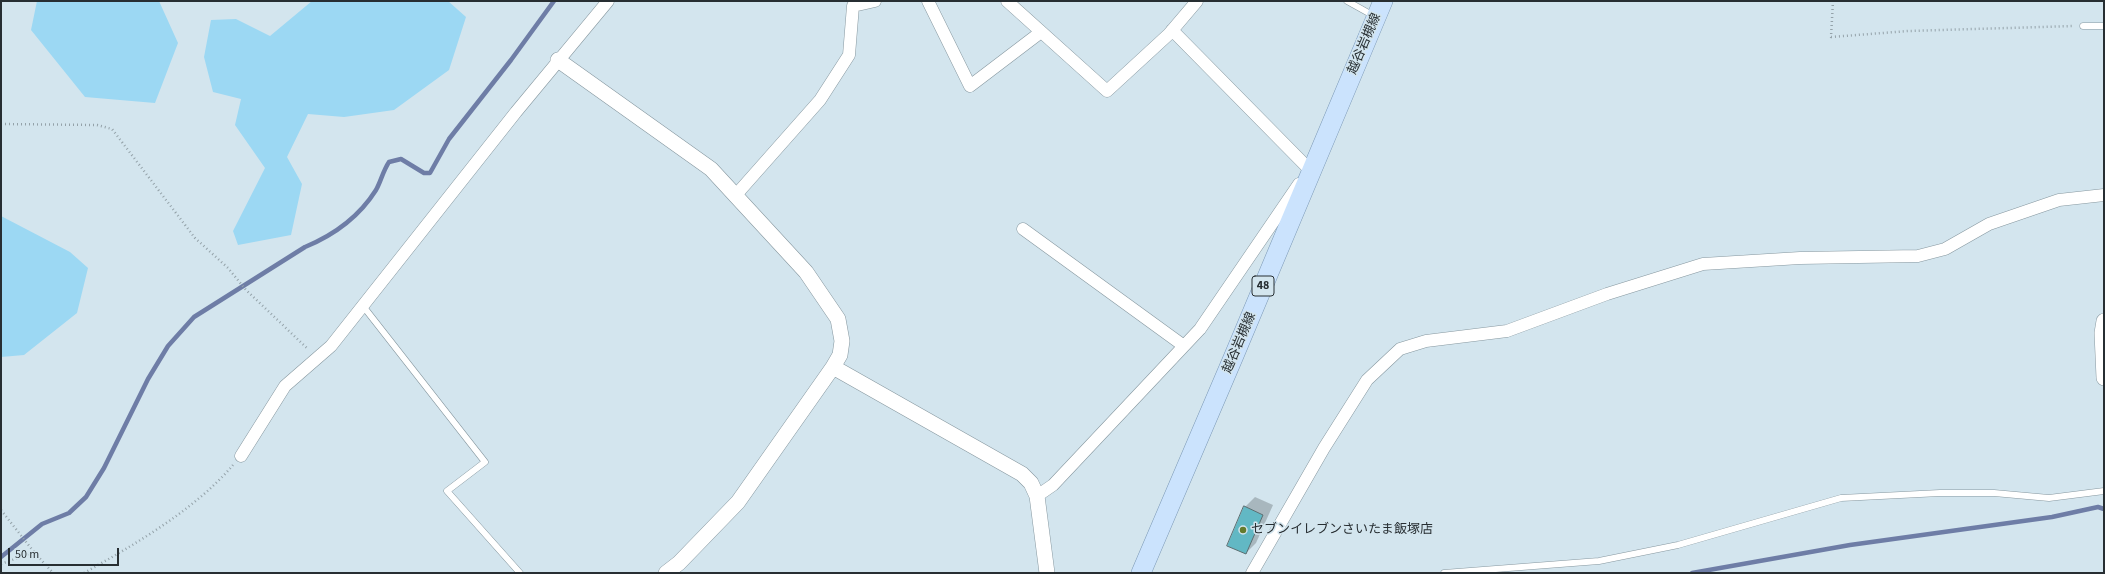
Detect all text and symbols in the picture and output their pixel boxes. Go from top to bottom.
street label: 越谷岩槻線 [1345,11,1385,77]
road number: 48 [1252,276,1274,296]
street label: 越谷岩槻線 [1220,310,1260,376]
place label: セブンイレブンさいたま飯塚店 [1251,522,1433,538]
marker: セブンイレブンさいたま飯塚店 [1238,525,1248,535]
scale bar [10,540,121,566]
text: 50 m [15,546,39,563]

